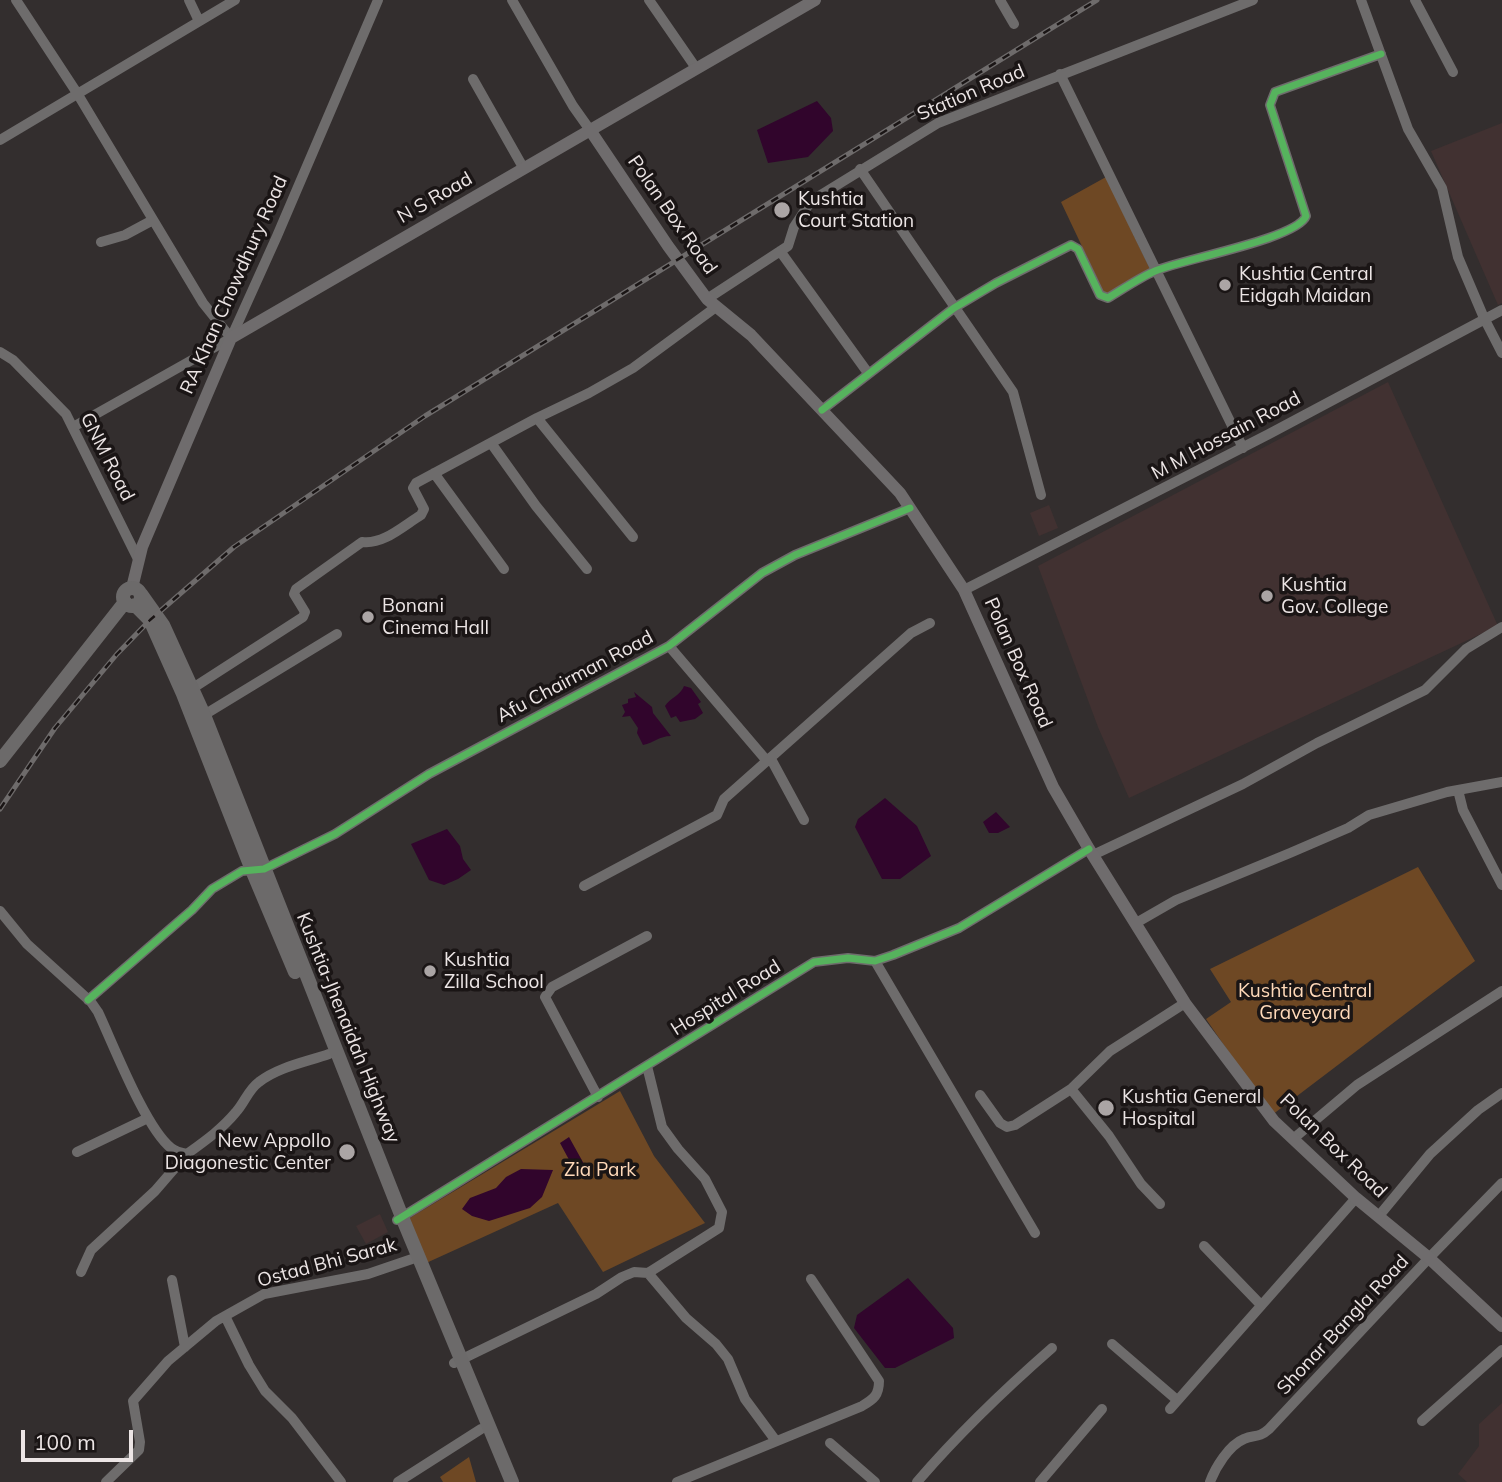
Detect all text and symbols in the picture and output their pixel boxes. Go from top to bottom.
street label: Station Road [914,60,1028,126]
street label: Polan Box Road [622,151,722,279]
street label: N S Road [394,167,476,229]
street label: RA Khan Chowdhury Road [176,172,292,398]
place label: Kushtia Court Station [798,188,914,232]
marker: Kushtia Court Station [772,200,792,220]
place label: Kushtia Central Eidgah Maidan [1239,263,1373,307]
marker: Kushtia Central Eidgah Maidan [1217,277,1233,293]
street label: M M Hossain Road [1148,387,1304,485]
street label: GNM Road [75,409,139,505]
place label: Kushtia Gov. College [1281,574,1388,618]
marker: Kushtia Gov. College [1259,588,1275,604]
street label: Polan Box Road [979,594,1057,732]
place label: Bonani Cinema Hall [382,595,489,639]
marker: Bonani Cinema Hall [360,609,376,625]
street label: Afu Chairman Road [493,626,657,728]
street label: Kushtia-Jhenaidah Highway [291,909,405,1147]
place label: Kushtia Zilla School [444,949,544,993]
street label: Hospital Road [667,955,785,1041]
marker: Kushtia Zilla School [422,963,438,979]
park label: Kushtia Central Graveyard [1238,980,1372,1024]
place label: Kushtia General Hospital [1122,1086,1261,1130]
street label: Polan Box Road [1275,1089,1391,1203]
marker: Kushtia General Hospital [1096,1098,1116,1118]
place label: New Appollo Diagonestic Center [165,1130,331,1174]
marker: New Appollo Diagonestic Center [337,1142,357,1162]
park label: Zia Park [564,1159,636,1181]
street label: Ostad Bhi Sarak [255,1233,399,1293]
street label: Shonar Bangla Road [1272,1250,1414,1400]
scale bar [24,1416,136,1460]
text: 100 m [34,1429,96,1455]

